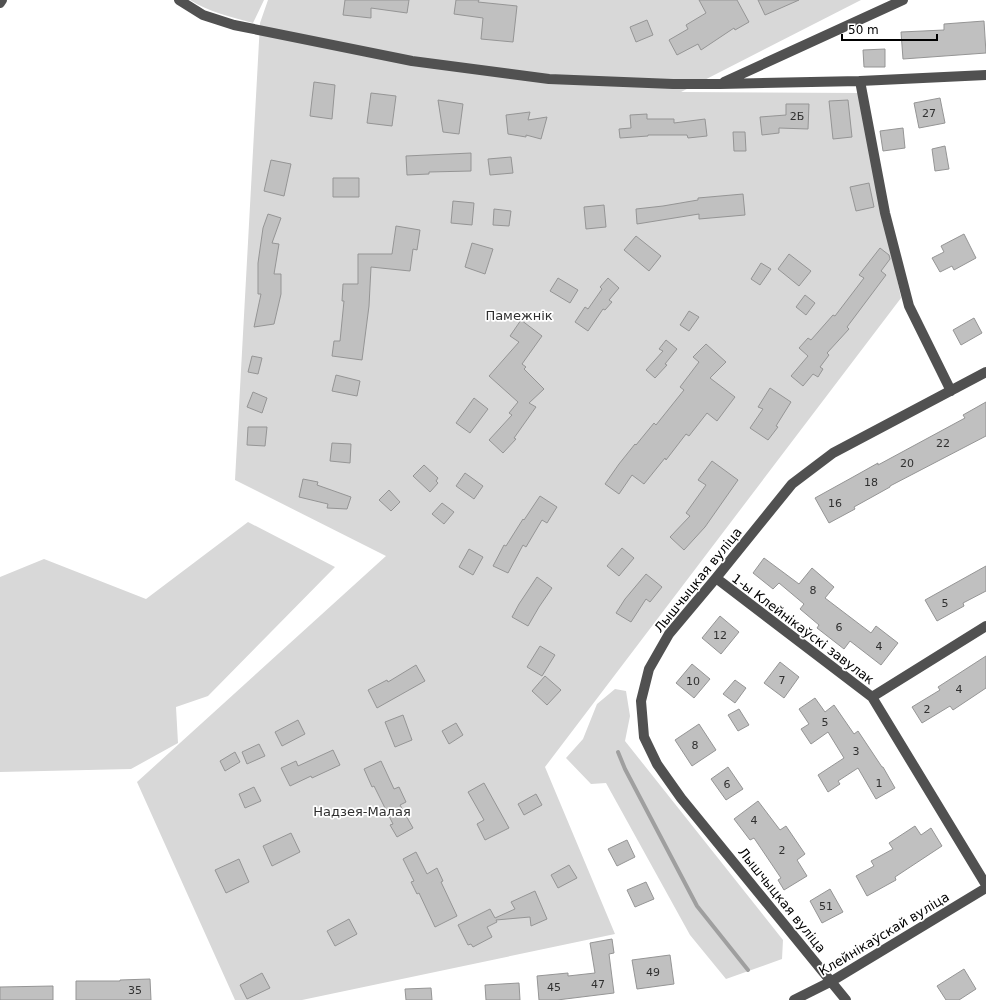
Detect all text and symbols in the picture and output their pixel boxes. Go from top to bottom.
scale bar [842,16,937,42]
text: 50 m [848,23,879,37]
house number: 27 [922,107,936,120]
house number: 2Б [790,110,804,123]
park label: Памежнік [485,308,553,323]
house number: 22 [936,437,950,450]
house number: 20 [900,457,914,470]
house number: 18 [864,476,878,489]
house number: 16 [828,497,842,510]
street label: Лышчыцкая вуліца [651,525,745,635]
street label: 1-ы Клейнікаўскі завулак [729,571,877,687]
house number: 8 [810,584,817,597]
house number: 5 [942,597,949,610]
house number: 6 [836,621,843,634]
house number: 12 [713,629,727,642]
house number: 4 [876,640,883,653]
house number: 7 [779,674,786,687]
house number: 10 [686,675,700,688]
house number: 4 [956,683,963,696]
house number: 2 [924,703,931,716]
house number: 5 [822,716,829,729]
house number: 8 [692,739,699,752]
house number: 3 [853,745,860,758]
house number: 1 [876,777,883,790]
house number: 6 [724,778,731,791]
park label: Надзея-Малая [313,804,411,819]
house number: 4 [751,814,758,827]
house number: 2 [779,844,786,857]
street label: Лышчыцкая вуліца [735,845,829,955]
street label: Клейнікаўскай вуліца [816,889,952,979]
house number: 51 [819,900,833,913]
house number: 49 [646,966,660,979]
house number: 47 [591,978,605,991]
house number: 45 [547,981,561,994]
house number: 35 [128,984,142,997]

